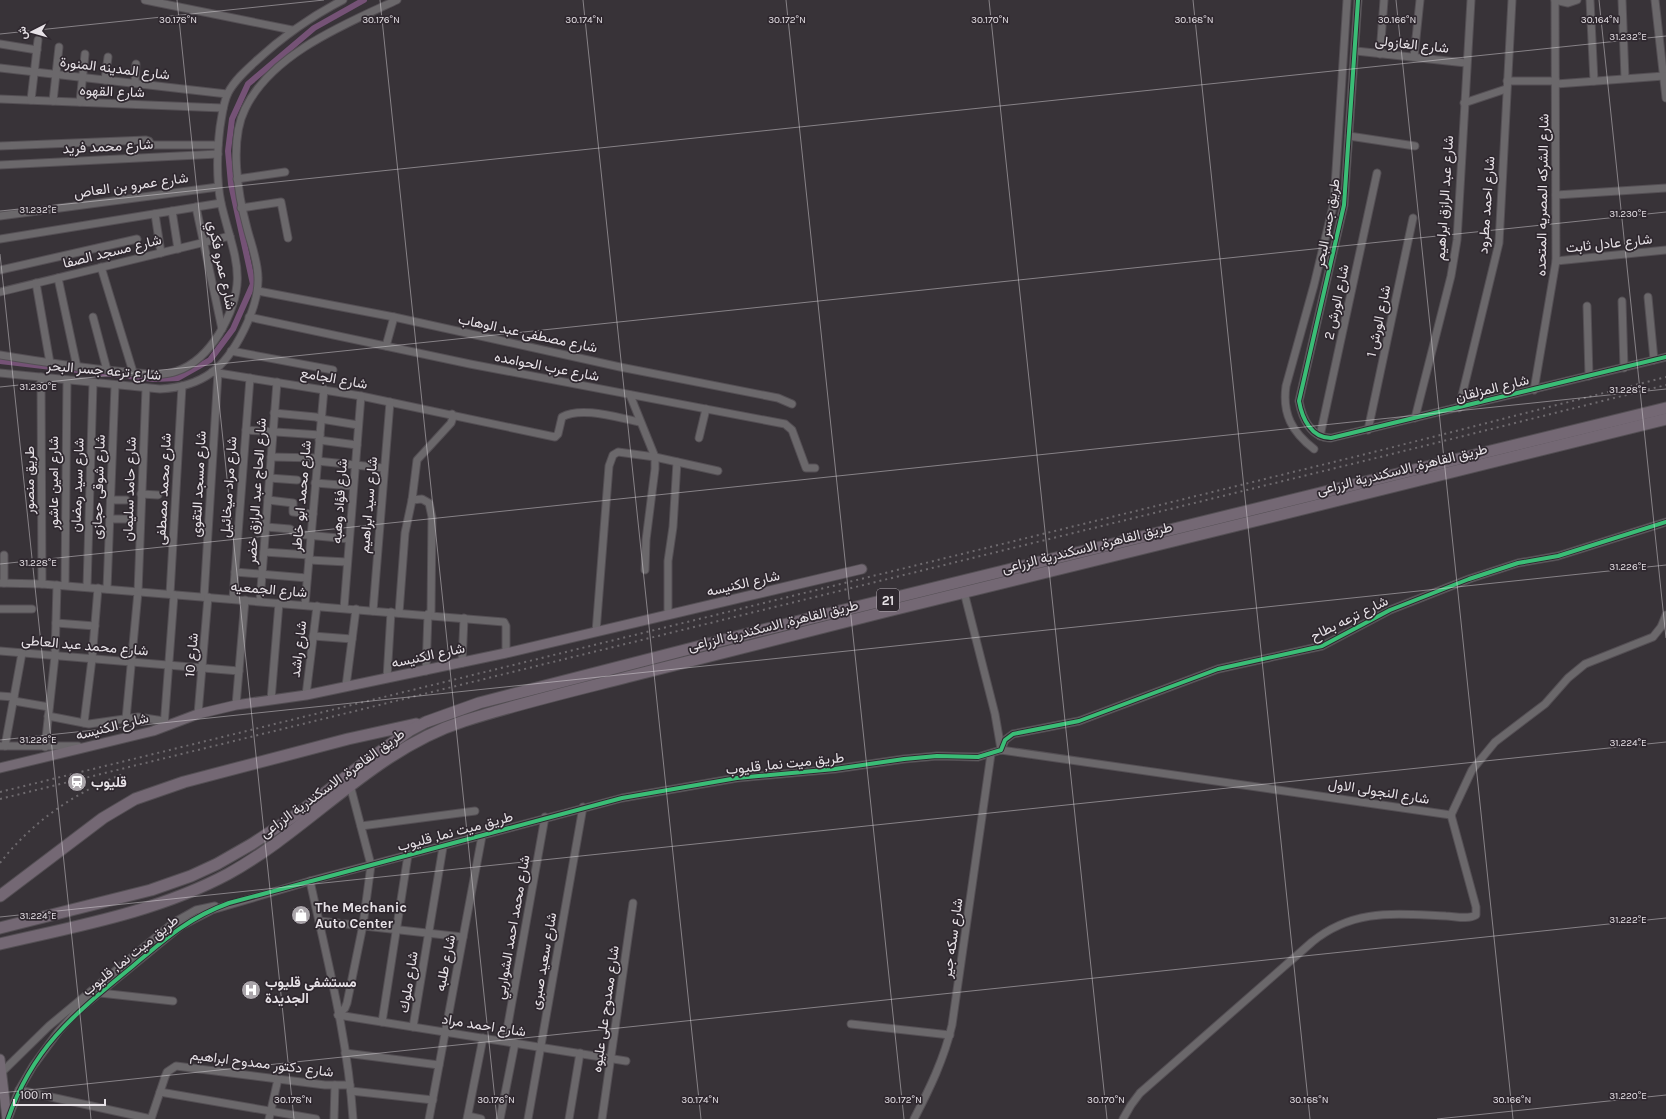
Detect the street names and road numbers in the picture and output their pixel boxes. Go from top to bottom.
street label: شارع الغازولى [1374,32,1450,59]
street label: شارع المدينه المنورة [59,53,171,86]
street label: شارع القهوه [79,82,145,103]
street label: شارع الشركه المصريه المتحده [1533,113,1554,277]
street label: شارع عبد الرازق ابراهيم [1432,135,1459,261]
street label: شارع محمد فريد [62,136,154,159]
street label: شارع احمد مطرود [1475,156,1500,255]
street label: شارع عمرو بن العاص [73,169,190,204]
street label: طريق جسر البحر [1311,177,1344,270]
street label: شارع عمرو فكري [201,219,239,312]
street label: شارع مسجد الصفا [61,231,164,274]
street label: شارع عادل ثابت [1565,231,1653,258]
street label: شارع الورش 2 [1320,263,1355,342]
street label: شارع الورش 1 [1363,284,1396,359]
street label: شارع مصطفى عبد الوهاب [456,310,599,359]
street label: شارع عرب الحوامده [493,348,601,387]
street label: شارع ترعه جسر البحر [45,357,162,386]
street label: شارع الجامع [299,364,369,395]
street label: شارع المزلقان [1453,371,1531,408]
street label: شارع الحاج عبد الرازق خضر [243,417,272,566]
street label: شارع مسجد التقوى [187,430,212,538]
street label: شارع محمد مصطفى [152,433,177,546]
street label: شارع شوقى حجازى [88,434,111,540]
street label: شارع امين عاشور [45,436,64,531]
street label: شارع مراد ميخائيل [216,436,243,538]
street label: شارع سيد رمضان [67,437,90,533]
street label: شارع حامد سليمان [119,437,142,542]
street label: شارع محمد ابو خاطر [288,440,317,554]
street label: طريق القاهرة, الاسكندرية الزراعى [1315,440,1489,499]
street label: طريق منصور [21,446,38,515]
street label: شارع سيد ابراهيم [356,456,383,554]
street label: شارع فؤاد وهبه [328,458,353,544]
street label: طريق القاهرة, الاسكندرية الزراعى [1000,518,1174,577]
street label: شارع الكنيسه [705,567,782,602]
street label: شارع الجمعيه [230,578,308,603]
road number: 21 [877,589,899,611]
street label: شارع ترعه بطاح [1307,592,1392,646]
street label: طريق القاهرة, الاسكندرية الزراعى [686,596,860,655]
street label: شارع راشد [287,620,312,679]
street label: شارع محمد عبد العاطى [21,631,149,662]
street label: شارع 10 [181,632,204,678]
street label: شارع الكنيسه [390,639,467,674]
street label: شارع الكنيسه [74,709,151,746]
street label: طريق القاهرة, الاسكندرية الزراعى [257,725,408,842]
street label: طريق ميت نما, قليوب [725,749,845,778]
street label: شارع النجولى الاول [1327,775,1431,810]
street label: طريق ميت نما, قليوب [395,808,515,855]
street label: شارع محمد احمد الشواربي [491,854,537,1001]
street label: شارع سكه جير [938,897,969,980]
street label: طريق ميت نما, قليوب [79,911,182,999]
street label: شارع سعيد صبرى [527,911,562,1011]
street label: شارع طلبه [432,933,461,993]
street label: شارع ممدوح على عليوه [588,945,625,1074]
street label: شارع ملوك [395,950,424,1014]
street label: شارع احمد مراد [440,1010,527,1042]
street label: شارع دكتور ممدوح ابراهيم [189,1046,335,1083]

